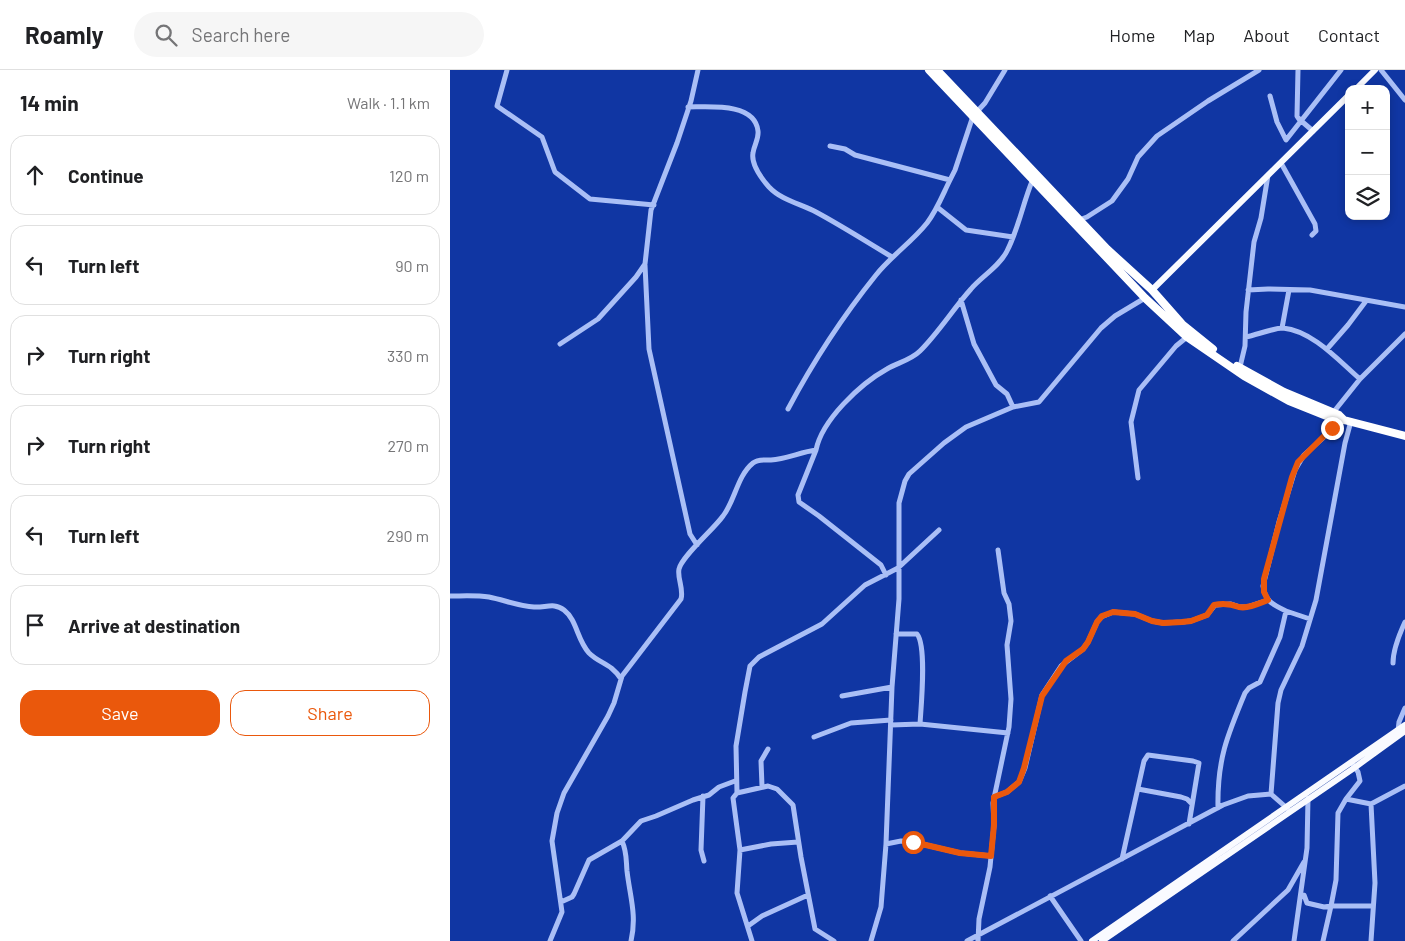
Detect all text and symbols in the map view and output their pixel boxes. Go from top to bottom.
search box [134,12,484,57]
text: Roamly [25,20,104,49]
icon: search [152,21,180,49]
text: Search here [192,23,290,46]
text: Home [1109,24,1155,46]
text: Map [1183,24,1215,46]
text: About [1243,24,1290,46]
text: Contact [1318,24,1380,46]
map controls [1345,85,1390,220]
button: + [1345,85,1390,130]
text: 14 min [20,90,79,115]
text: Walk · 1.1 km [347,93,430,112]
button: − [1345,130,1390,175]
icon: ahead [21,161,49,189]
text: Continue [68,164,144,187]
text: 120 m [389,166,429,185]
button: layers [1345,175,1390,220]
icon: left [21,251,49,279]
text: Turn left [68,254,139,277]
text: 90 m [395,256,429,275]
icon: right [21,341,49,369]
text: Turn right [68,344,150,367]
text: 330 m [387,346,429,365]
route end [1321,417,1344,440]
icon: right [21,431,49,459]
text: Turn right [68,434,150,457]
text: 270 m [387,436,429,455]
icon: left [21,521,49,549]
text: Turn left [68,524,139,547]
text: 290 m [387,526,429,545]
icon: arrive [21,611,49,639]
text: Arrive at destination [68,614,240,637]
button: Save [20,690,220,736]
button: Share [230,690,430,736]
route start [902,831,925,854]

